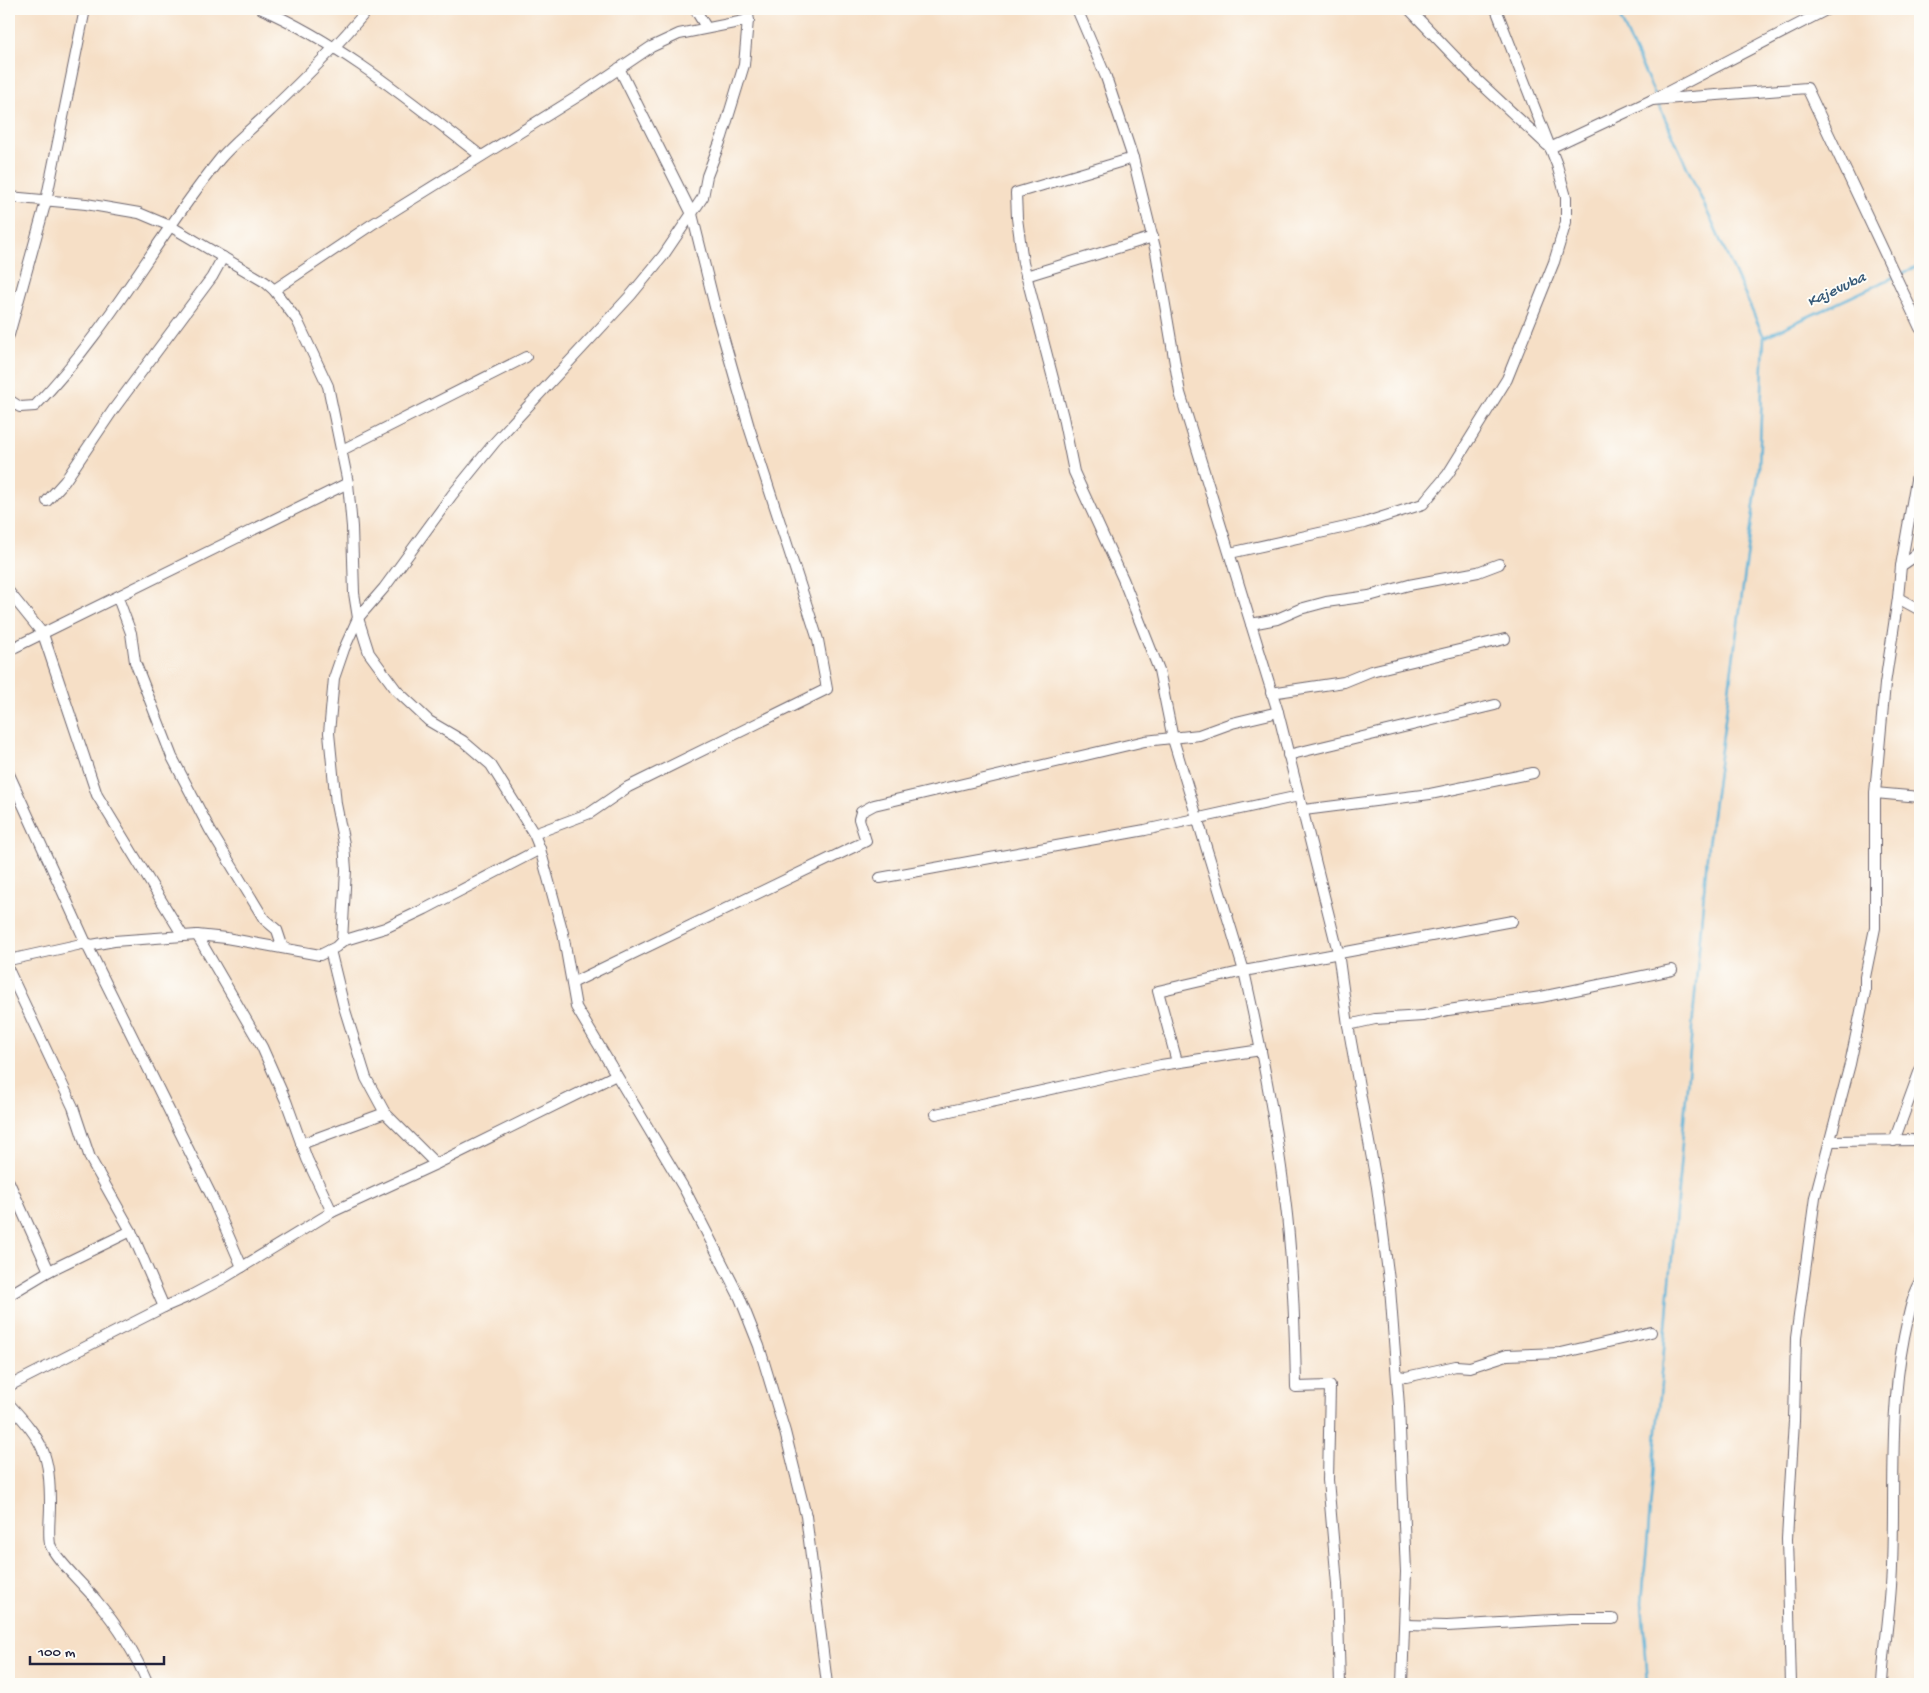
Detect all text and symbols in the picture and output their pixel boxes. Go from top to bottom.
water label: Kajevuba [1805,269,1870,313]
scale bar [30,1633,164,1665]
text: 100 m [37,1644,76,1662]

